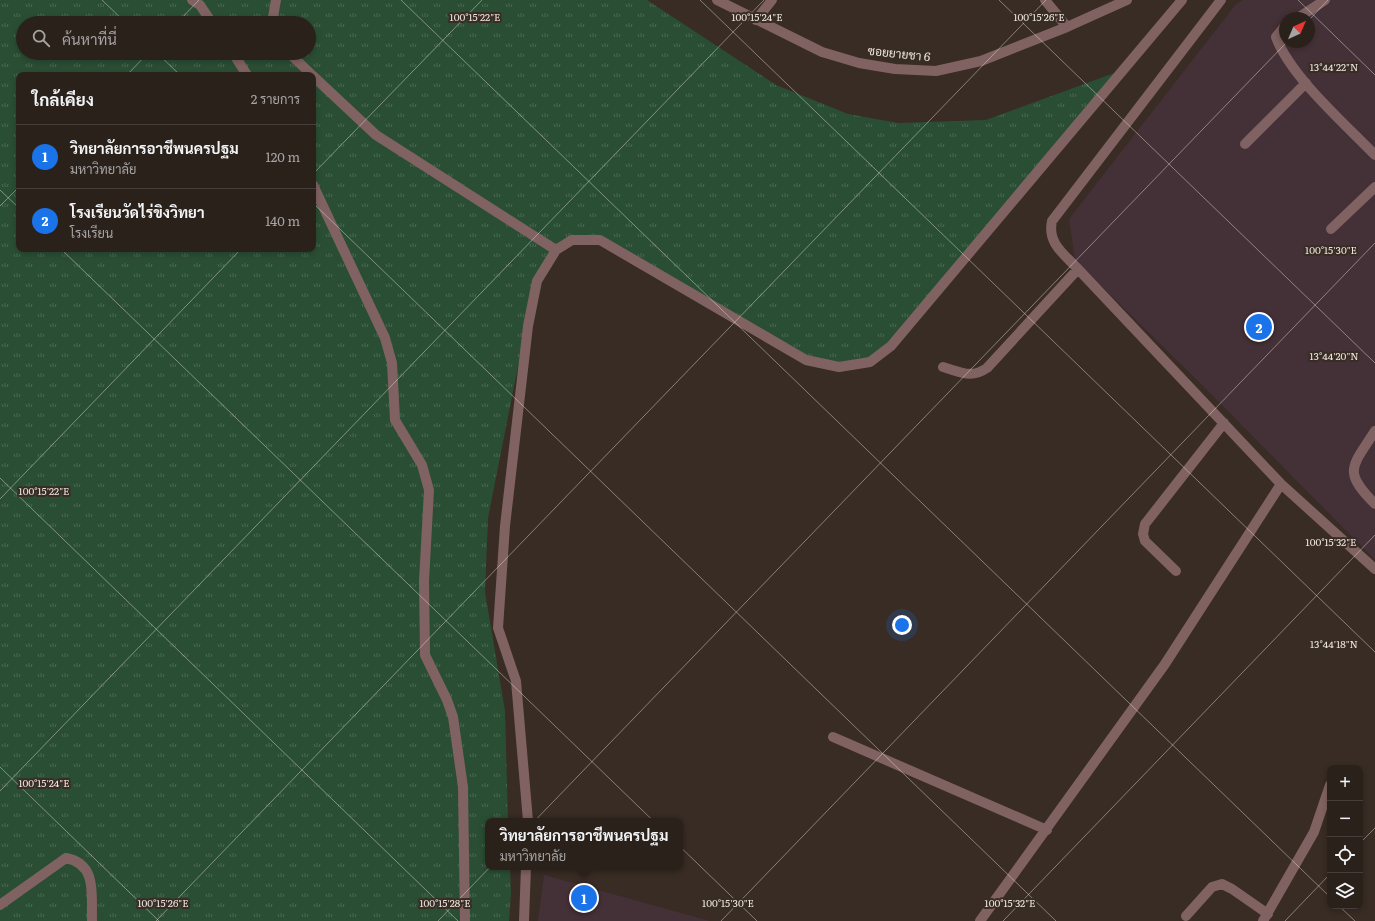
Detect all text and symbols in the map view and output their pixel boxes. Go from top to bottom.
text: 100°15'22"E [450,9,500,24]
text: 100°15'24"E [731,9,783,24]
text: 100°15'26"E [1013,9,1065,24]
north arrow [1279,12,1315,48]
search box [16,16,316,60]
icon: search [30,27,52,49]
text: ค้นหาที่นี่ [62,27,117,50]
street label: ซอยยายชา 6 [867,41,932,65]
text: 13°44'22"N [1310,59,1358,74]
text: ใกล้เคียง [32,86,94,111]
text: 2 รายการ [251,89,300,108]
text: วิทยาลัยการอาชีพนครปฐม [70,136,239,159]
text: 1 [42,147,48,166]
text: 120 m [265,147,300,166]
text: มหาวิทยาลัย [70,159,136,178]
text: โรงเรียนวัดไร่ขิงวิทยา [70,200,205,223]
text: 2 [42,211,48,230]
text: 140 m [265,211,300,230]
text: โรงเรียน [70,223,113,242]
text: 100°15'30"E [1305,242,1357,257]
pin: 2 [1246,312,1272,342]
text: 13°44'20"N [1309,348,1359,363]
text: 100°15'22"E [19,483,69,498]
text: 100°15'32"E [1306,534,1356,549]
your location [892,615,912,635]
text: 13°44'18"N [1310,636,1358,651]
map controls [1327,765,1363,909]
button: + [1327,765,1363,801]
text: 100°15'24"E [18,775,70,790]
button: − [1327,801,1363,837]
popup [485,818,683,870]
text: วิทยาลัยการอาชีพนครปฐม [500,823,668,846]
button: locate [1327,837,1363,873]
text: มหาวิทยาลัย [500,846,566,865]
button: layers [1327,873,1363,909]
pin: 1 [571,883,597,913]
text: 100°15'26"E [137,895,189,910]
text: 100°15'28"E [419,895,471,910]
text: 100°15'30"E [702,895,754,910]
text: 100°15'32"E [985,895,1035,910]

